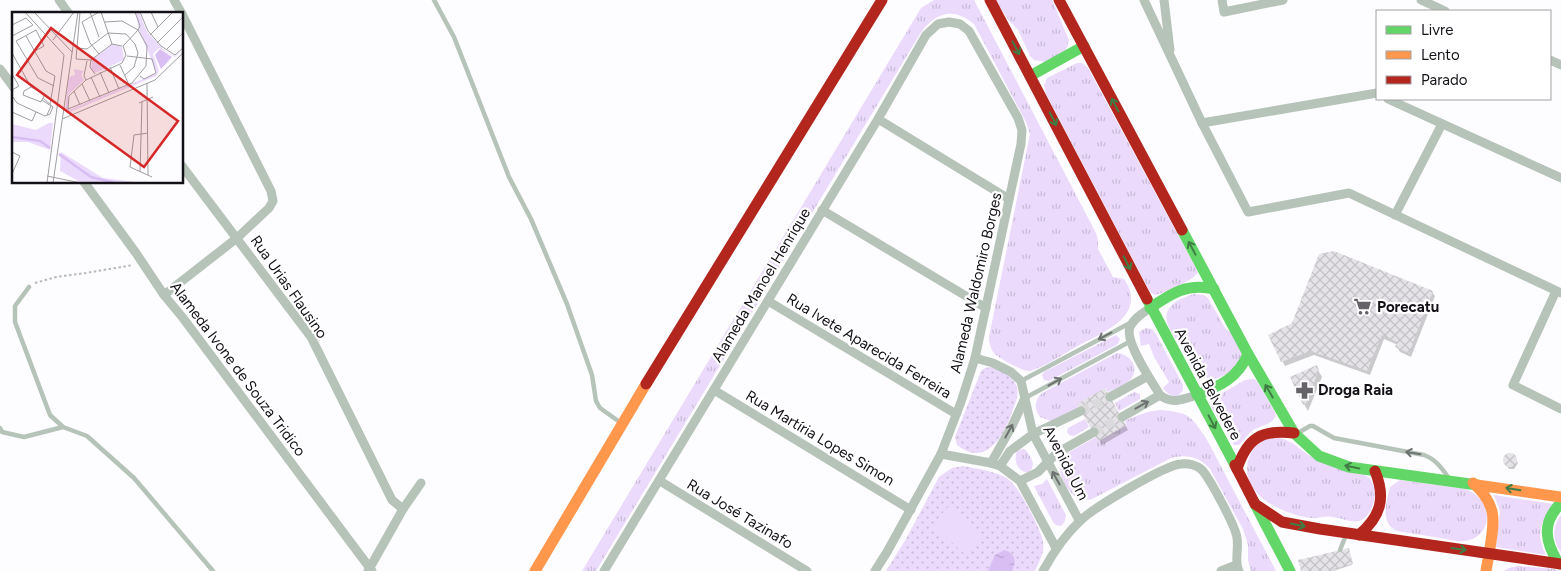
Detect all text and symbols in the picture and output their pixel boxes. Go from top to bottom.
legend [1376,10,1551,100]
inset map [12,12,184,184]
text: Livre [1421,21,1453,39]
one-way arrow [1011,41,1021,56]
text: Lento [1421,46,1460,64]
text: Parado [1421,71,1468,89]
one-way arrow [1110,98,1119,113]
one-way arrow [1049,111,1058,126]
street label: Alameda Waldomiro Borges [946,191,1006,375]
street label: Alameda Manoel Henrique [708,205,814,365]
street label: Rua Urias Flausino [247,232,331,342]
one-way arrow [1187,241,1196,256]
one-way arrow [1122,256,1132,271]
street label: Alameda Ivone de Souza Tridico [166,278,310,460]
street label: Rua Ivete Aparecida Ferreira [783,290,955,402]
supermarket icon: Porecatu [1353,297,1373,317]
place label: Porecatu [1377,298,1439,316]
street label: Avenida Belvedere [1171,325,1245,443]
one-way arrow [1098,332,1113,341]
one-way arrow [1047,377,1061,387]
pharmacy icon: Droga Raia [1294,380,1314,400]
place label: Droga Raia [1318,381,1393,399]
one-way arrow [1264,385,1274,399]
street label: Rua Martíria Lopes Simon [742,386,898,490]
one-way arrow [1135,400,1150,410]
one-way arrow [1207,415,1217,430]
street label: Avenida Um [1040,423,1092,503]
one-way arrow [1005,424,1015,439]
one-way arrow [1406,447,1422,457]
one-way arrow [1344,462,1360,471]
one-way arrow [1051,470,1061,485]
street label: Rua José Tazinafo [684,475,797,553]
one-way arrow [1505,484,1521,494]
one-way arrow [1290,521,1306,531]
one-way arrow [1450,545,1466,555]

